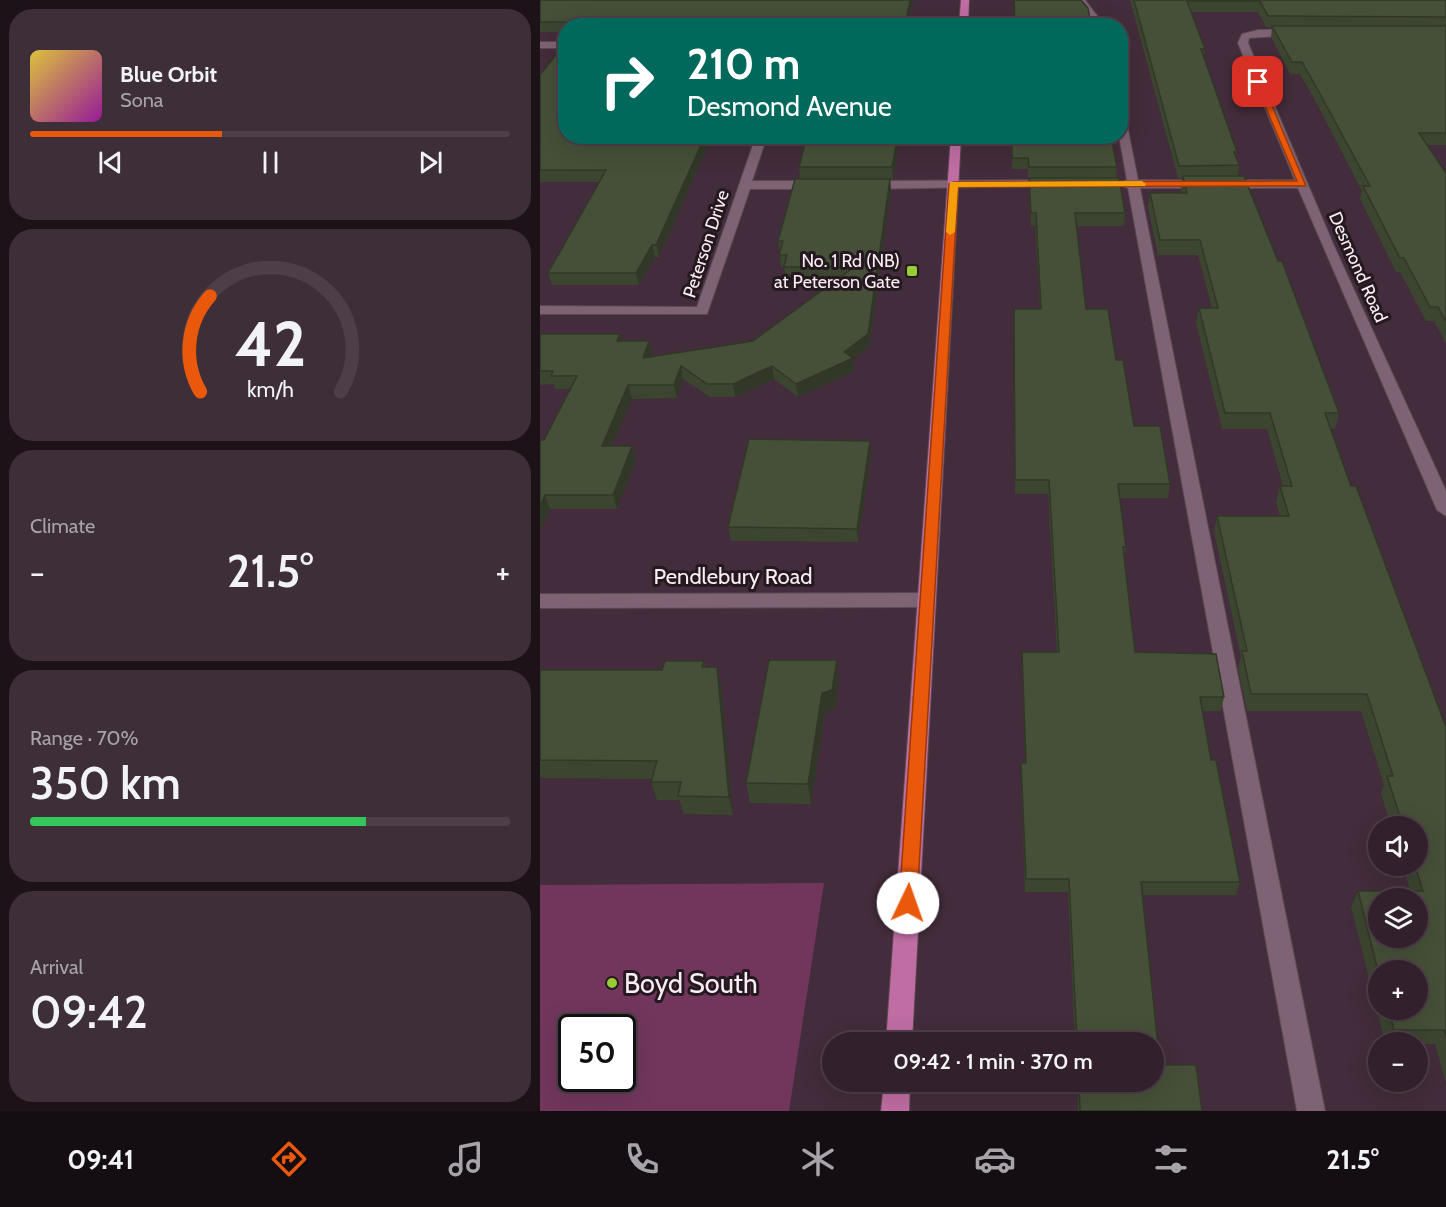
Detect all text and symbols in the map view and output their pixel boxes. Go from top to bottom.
text: 210 m [687,38,800,90]
icon: right [588,42,666,120]
pin [1232,56,1283,107]
text: Blue Orbit [120,61,217,88]
icon: arrive [1241,65,1274,98]
text: Sona [120,88,163,112]
text: Desmond Avenue [687,90,892,123]
icon: previous [94,146,127,179]
icon: pause [254,146,287,179]
icon: next [414,146,447,179]
street label: Peterson Drive [678,187,734,301]
street label: Desmond Road [1324,208,1392,326]
place label: No. 1 Rd (NB) at Peterson Gate [774,250,900,293]
marker: No. 1 Rd (NB) at Peterson Gate [905,264,919,278]
text: 42 [234,306,306,382]
text: km/h [247,377,293,403]
text: Climate [30,514,95,538]
text: 21.5° [227,544,313,598]
text: − [30,552,45,592]
text: + [495,552,510,592]
street label: Pendlebury Road [654,563,812,590]
text: Range · 70% [30,726,139,750]
text: 350 km [30,756,181,810]
map controls [1368,816,1428,1092]
button: sound [1368,816,1428,876]
position arrow [876,871,940,935]
button: layers [1368,888,1428,948]
text: Arrival [30,955,83,979]
button: + [1368,960,1428,1020]
place label: Boyd South [624,967,758,1000]
marker: Boyd South [605,976,619,990]
text: 09:42 [30,985,148,1039]
speed limit sign: 50 [558,1014,636,1092]
button: − [1368,1032,1428,1092]
text: 09:42 · 1 min · 370 m [893,1048,1093,1075]
icon: directions [268,1138,310,1180]
icon: music [445,1138,487,1180]
icon: phone [621,1138,663,1180]
icon: climate [797,1138,839,1180]
icon: car [974,1138,1016,1180]
icon: filters [1150,1138,1192,1180]
text: 09:41 [67,1143,134,1176]
text: 21.5° [1326,1143,1379,1176]

